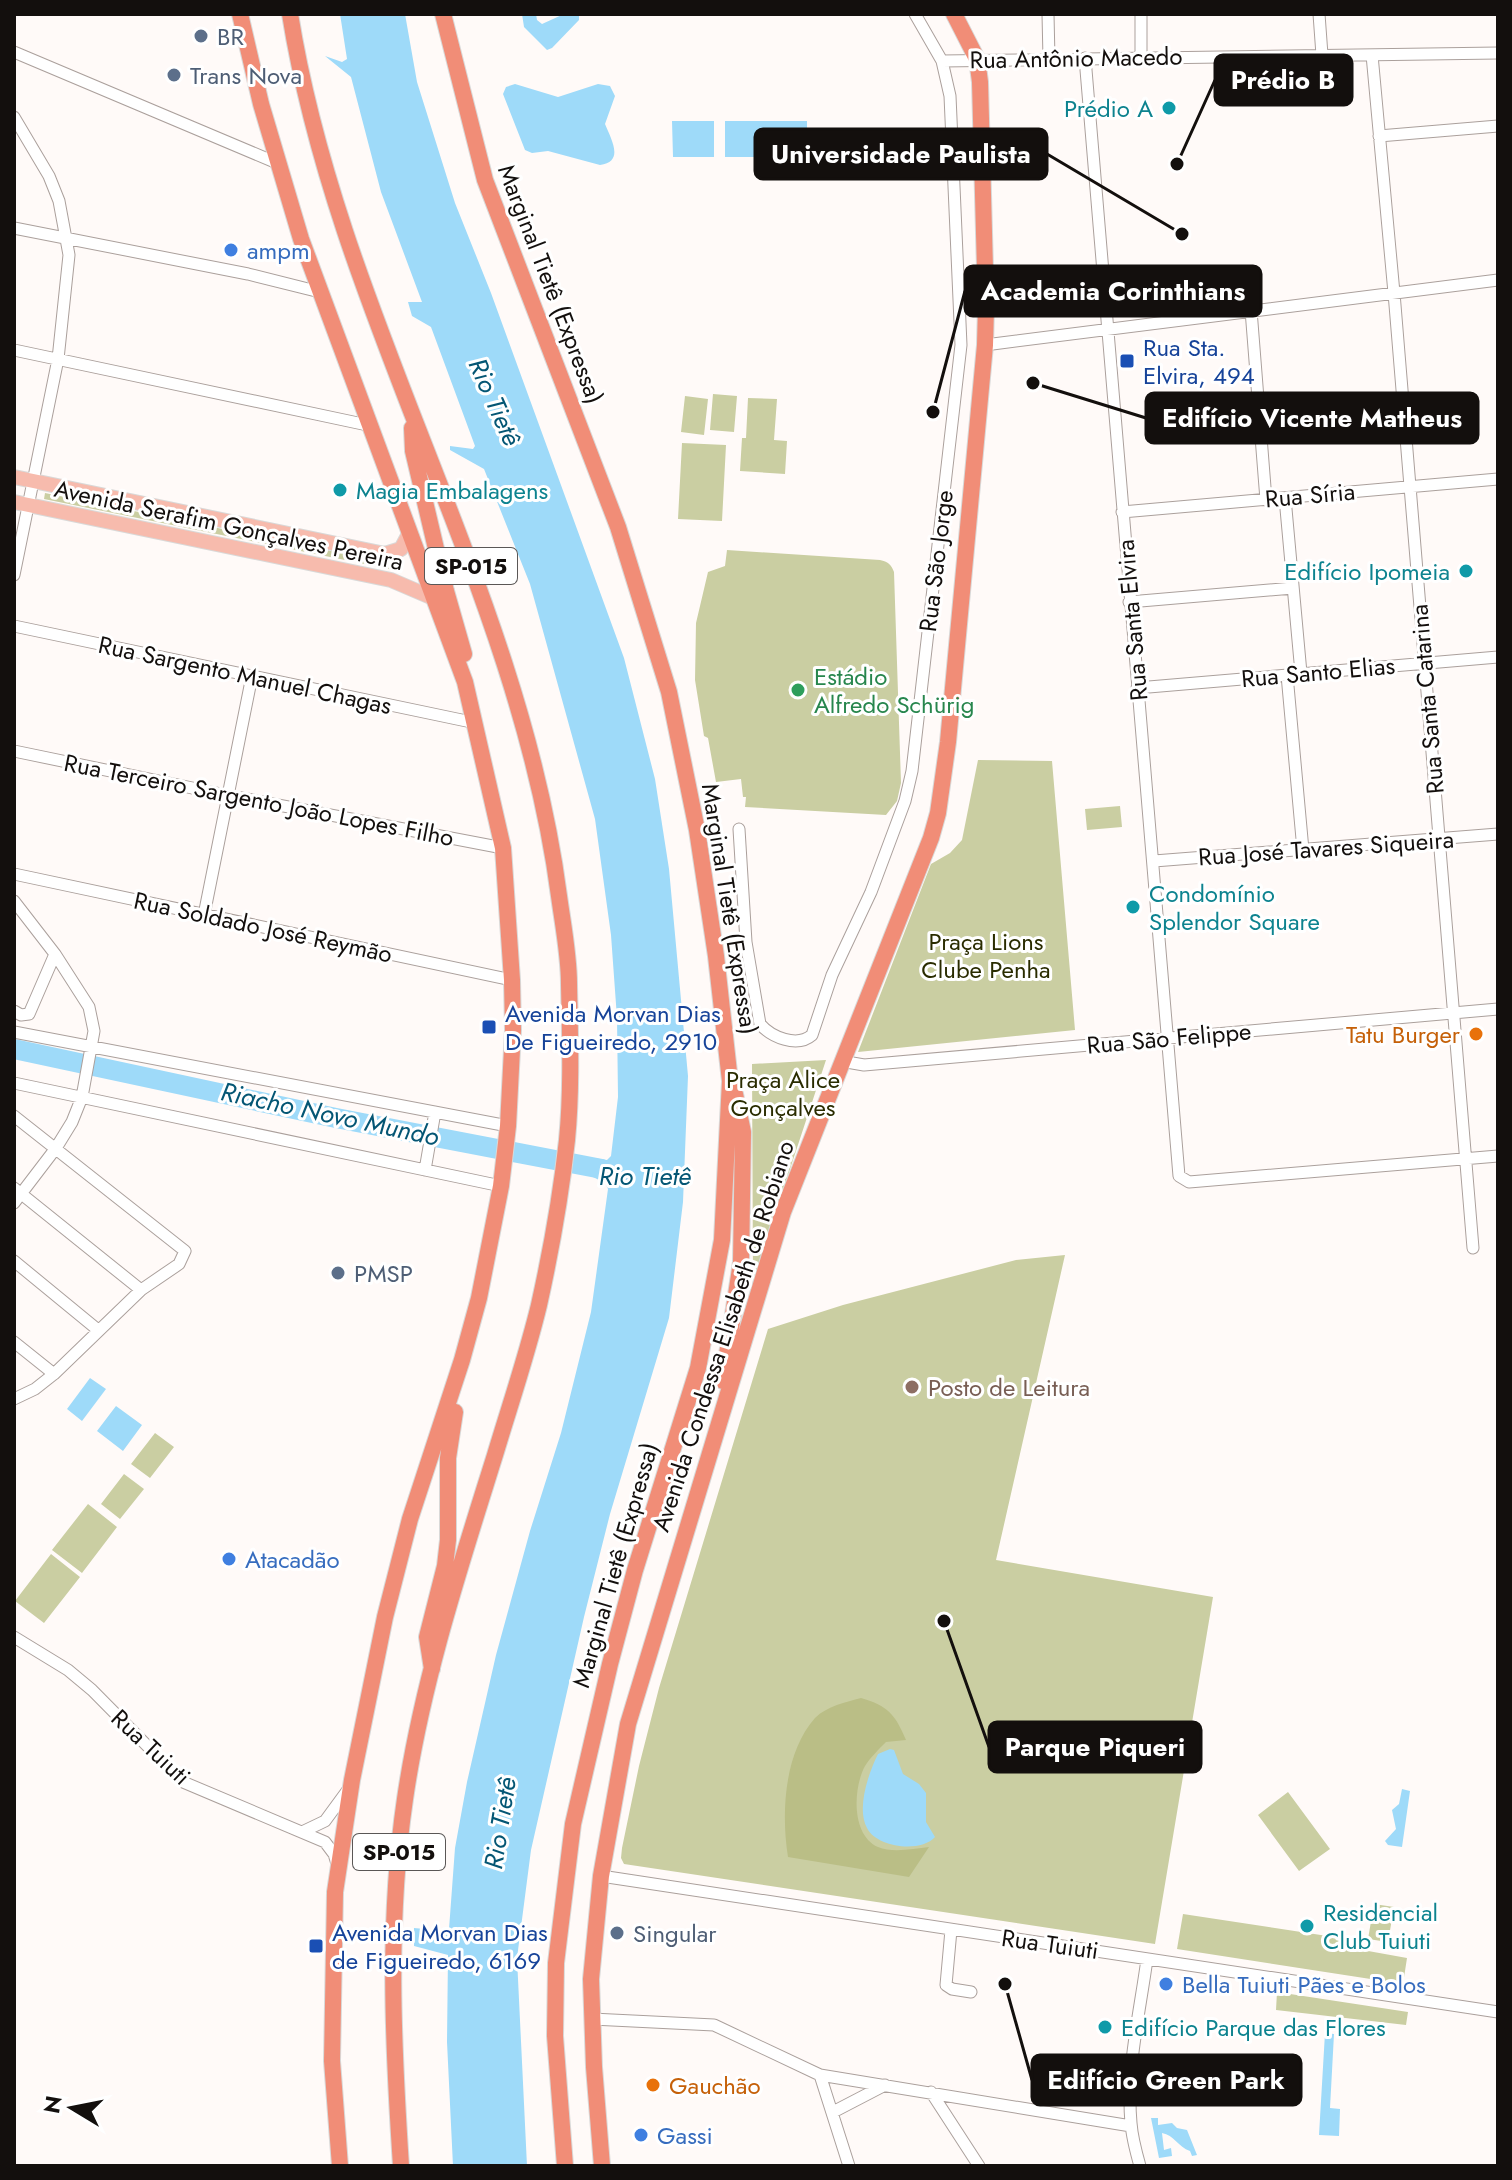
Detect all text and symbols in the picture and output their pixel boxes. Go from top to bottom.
place label: BR [217,19,244,54]
marker: BR [192,27,210,45]
street label: Rua Antônio Macedo [969,39,1183,77]
callout: Prédio B [1215,55,1352,105]
place label: Trans Nova [190,58,302,93]
text: Prédio B [1231,61,1335,99]
marker: Trans Nova [165,66,183,84]
place label: Prédio A [1064,91,1153,126]
marker: Prédio A [1160,99,1178,117]
callout: Universidade Paulista [755,129,1047,179]
text: Universidade Paulista [771,135,1031,173]
street label: Marginal Tietê (Expressa) [489,159,613,409]
place label: ampm [247,233,310,268]
marker: ampm [222,241,240,259]
callout: Academia Corinthians [965,266,1261,316]
text: Academia Corinthians [980,272,1245,310]
place label: Rua Sta. Elvira, 494 [1143,330,1255,393]
water label: Rio Tietê [459,352,531,452]
marker: Rua Sta. Elvira, 494 [1118,352,1136,370]
callout: Edifício Vicente Matheus [1146,393,1478,443]
text: Edifício Vicente Matheus [1162,399,1462,437]
street label: Avenida Serafim Gonçalves Pereira [51,471,407,579]
place label: Magia Embalagens [356,473,548,508]
street label: Rua Síria [1264,474,1356,516]
marker: Magia Embalagens [331,481,349,499]
street label: Rua São Jorge [910,488,962,634]
street label: Rua Santa Elvira [1108,538,1156,702]
road number: SP-015 [425,548,517,584]
place label: Edifício Ipomeia [1284,554,1450,589]
marker: Edifício Ipomeia [1457,562,1475,580]
street label: Rua Santa Catarina [1401,603,1453,795]
street label: Rua Sargento Manuel Chagas [95,627,395,723]
street label: Rua Santo Elias [1240,648,1396,696]
place label: Estádio Alfredo Schürig [814,659,974,722]
marker: Estádio Alfredo Schürig [789,681,807,699]
street label: Rua Terceiro Sargento João Lopes Filho [61,745,457,855]
street label: Marginal Tietê (Expressa) [693,781,767,1037]
street label: Rua José Tavares Siqueira [1197,822,1455,874]
place label: Condomínio Splendor Square [1149,876,1320,939]
street label: Rua Soldado José Reymão [131,883,395,971]
marker: Condomínio Splendor Square [1124,898,1142,916]
park label: Praça Lions Clube Penha [921,924,1051,987]
place label: Avenida Morvan Dias De Figueiredo, 2910 [505,996,721,1059]
street label: Rua São Felippe [1085,1013,1253,1063]
place label: Tatu Burger [1346,1017,1461,1052]
marker: Avenida Morvan Dias De Figueiredo, 2910 [480,1018,498,1036]
marker: Tatu Burger [1467,1025,1485,1043]
park label: Praça Alice Gonçalves [726,1062,840,1125]
water label: Riacho Novo Mundo [217,1072,443,1156]
street label: Avenida Condessa Elisabeth de Robiano [643,1136,803,1536]
water label: Rio Tietê [599,1157,691,1195]
place label: PMSP [354,1256,413,1291]
marker: PMSP [329,1264,347,1282]
place label: Posto de Leitura [928,1370,1090,1405]
marker: Posto de Leitura [903,1378,921,1396]
street label: Marginal Tietê (Expressa) [563,1438,667,1692]
place label: Atacadão [245,1542,340,1577]
marker: Atacadão [220,1550,238,1568]
street label: Rua Tuiuti [103,1701,199,1793]
callout: Parque Piqueri [989,1722,1201,1772]
text: Parque Piqueri [1005,1728,1185,1766]
water label: Rio Tietê [474,1774,526,1872]
road number: SP-015 [353,1834,445,1870]
place label: Residencial Club Tuiuti [1323,1895,1438,1958]
place label: Avenida Morvan Dias de Figueiredo, 6169 [332,1915,548,1978]
place label: Singular [633,1916,717,1951]
marker: Residencial Club Tuiuti [1298,1917,1316,1935]
street label: Rua Tuiuti [999,1920,1101,1968]
marker: Singular [608,1924,626,1942]
marker: Avenida Morvan Dias de Figueiredo, 6169 [307,1937,325,1955]
place label: Bella Tuiuti Pães e Bolos [1182,1967,1426,2002]
marker: Bella Tuiuti Pães e Bolos [1157,1975,1175,1993]
place label: Edifício Parque das Flores [1121,2010,1386,2045]
marker: Edifício Parque das Flores [1096,2018,1114,2036]
callout: Edifício Green Park [1032,2055,1301,2105]
text: Edifício Green Park [1047,2061,1285,2099]
north arrow [32,2068,112,2148]
place label: Gauchão [669,2068,761,2103]
marker: Gauchão [644,2076,662,2094]
text: N [35,2093,70,2116]
place label: Gassi [657,2118,713,2153]
marker: Gassi [632,2126,650,2144]

